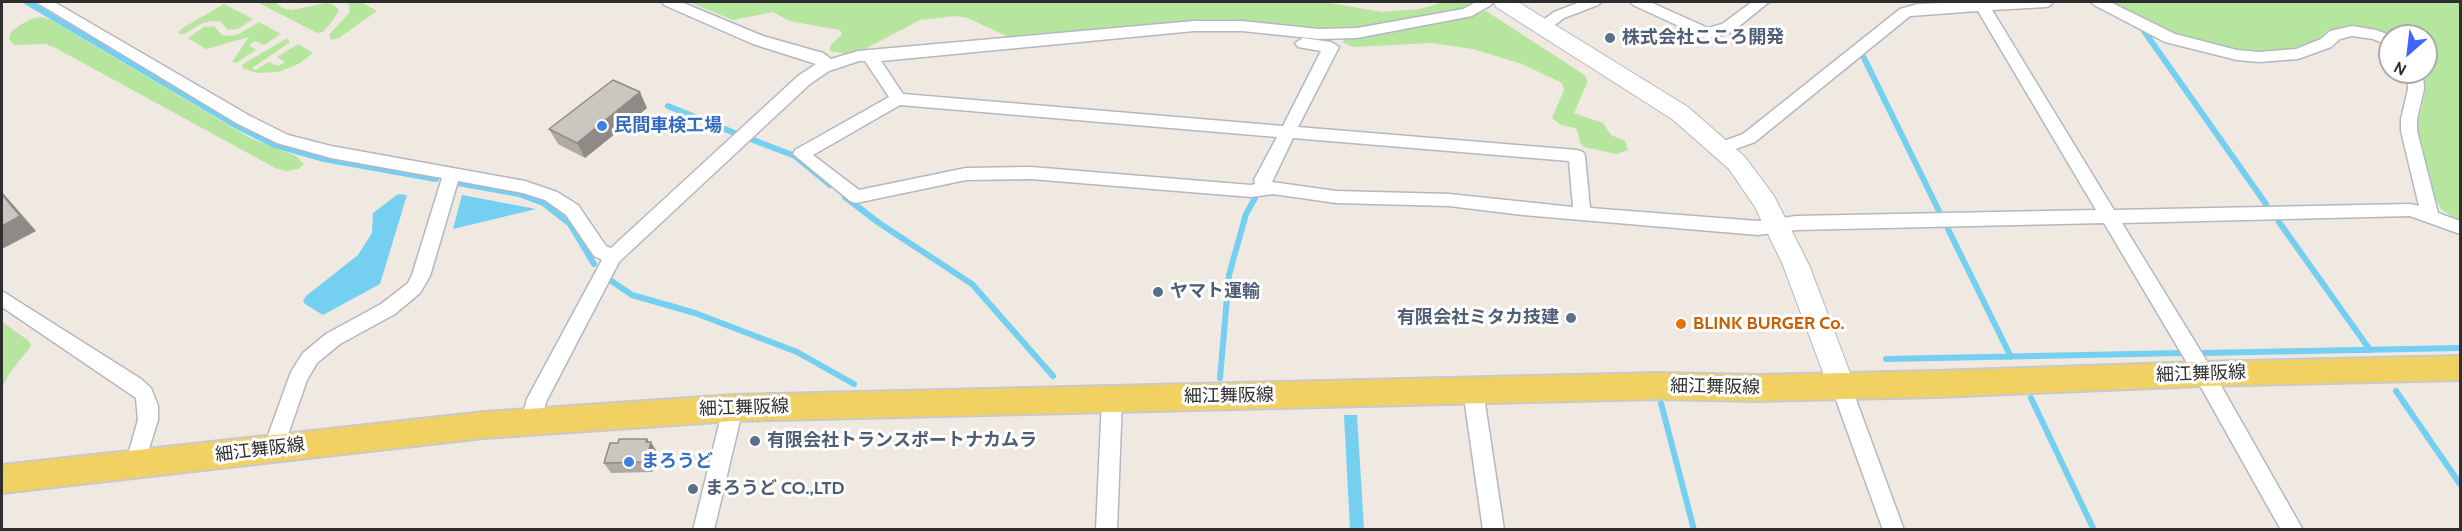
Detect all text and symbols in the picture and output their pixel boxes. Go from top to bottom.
north arrow [2378,24,2438,84]
place label: 株式会社こころ開発 [1622,27,1784,49]
marker: 株式会社こころ開発 [1603,31,1617,45]
text: N [2391,58,2410,80]
place label: 民間車検工場 [614,115,722,137]
marker: 民間車検工場 [595,119,609,133]
place label: ヤマト運輸 [1170,281,1260,303]
marker: ヤマト運輸 [1151,285,1165,299]
place label: 有限会社ミタカ技建 [1397,307,1559,329]
marker: 有限会社ミタカ技建 [1564,311,1578,325]
place label: BLINK BURGER Co. [1693,313,1844,335]
marker: BLINK BURGER Co. [1674,317,1688,331]
street label: 細江舞阪線 [2156,362,2246,386]
street label: 細江舞阪線 [1670,375,1760,399]
street label: 細江舞阪線 [1184,384,1274,408]
street label: 細江舞阪線 [699,396,789,420]
place label: 有限会社トランスポートナカムラ [767,430,1037,452]
street label: 細江舞阪線 [214,434,306,466]
marker: 有限会社トランスポートナカムラ [748,434,762,448]
place label: まろうど [641,451,713,473]
marker: まろうど [622,455,636,469]
place label: まろうど CO.,LTD [705,478,845,500]
marker: まろうど CO.,LTD [686,482,700,496]

